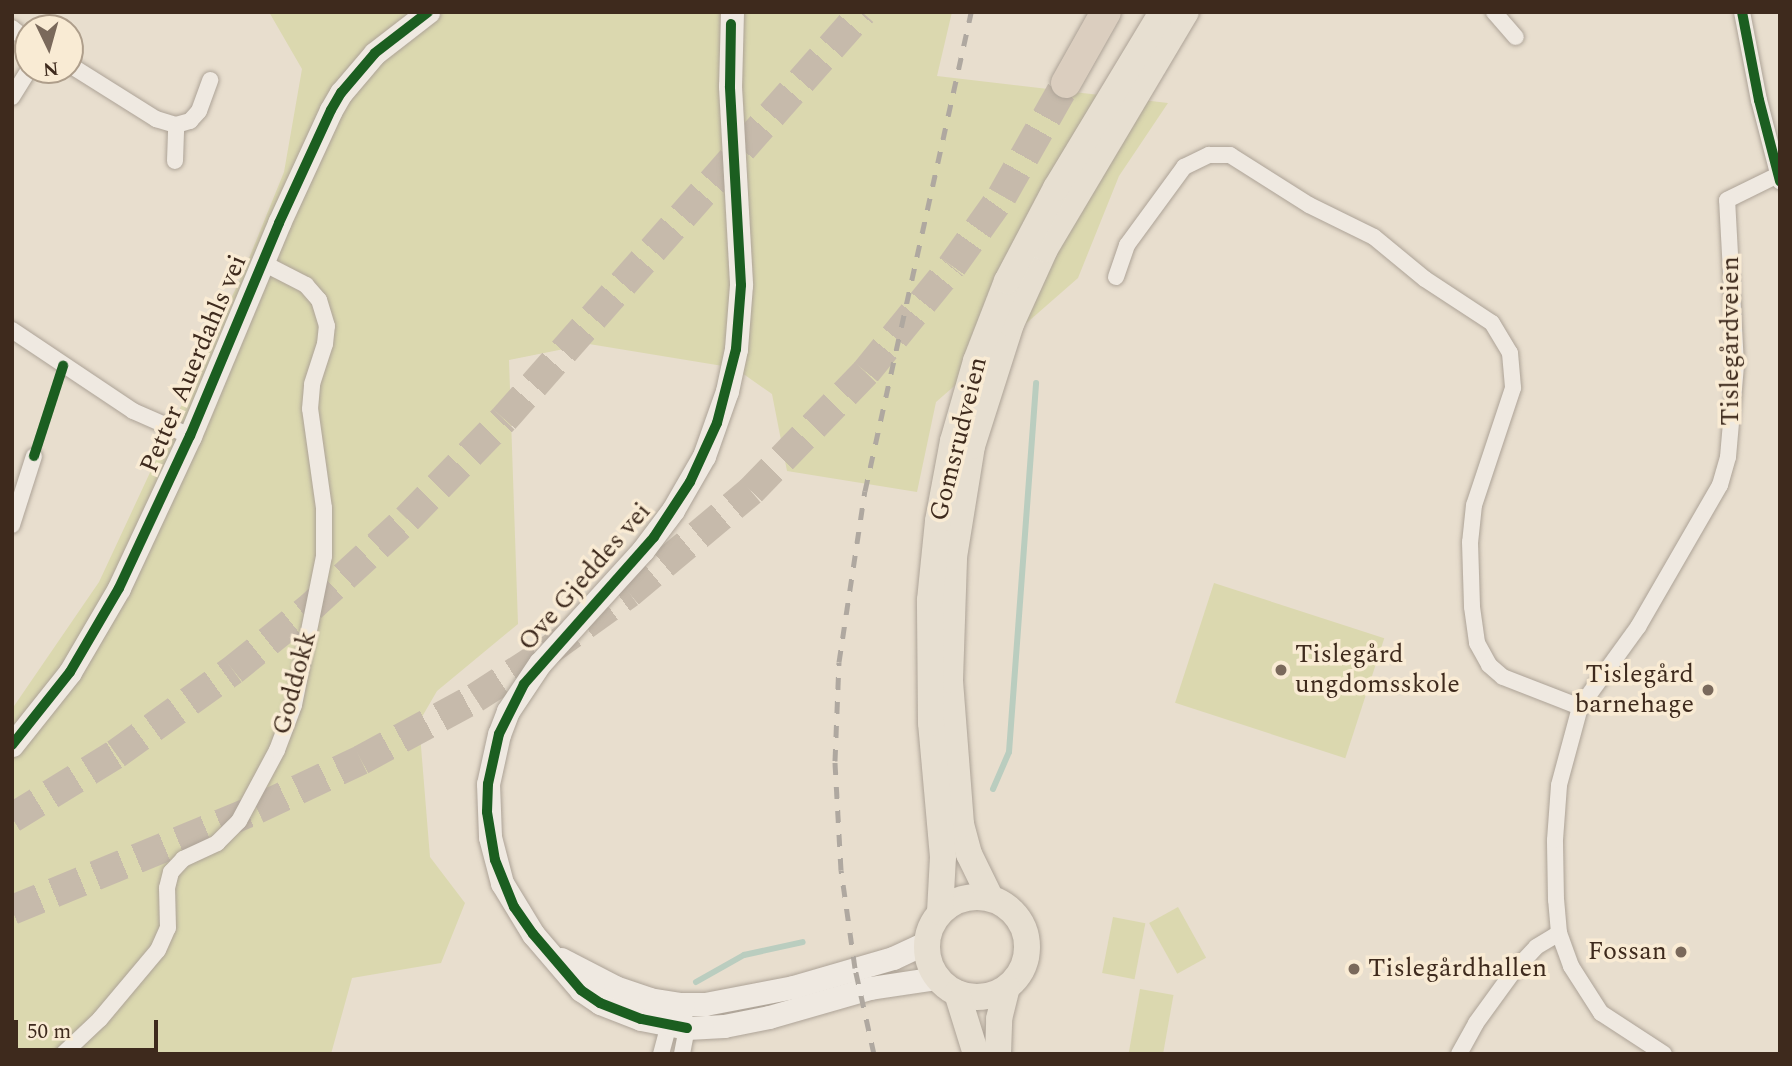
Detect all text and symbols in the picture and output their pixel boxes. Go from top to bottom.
north arrow [14,14,84,84]
text: N [42,53,60,84]
street label: Petter Auerdahls vei [134,250,254,478]
street label: Tislegårdveien [1715,256,1747,426]
street label: Gomsrudveien [924,354,994,524]
street label: Ove Gjeddes vei [512,496,658,658]
street label: Goddokk [266,628,324,738]
place label: Tislegård ungdomsskole [1295,639,1460,700]
place label: Tislegård barnehage [1574,659,1694,720]
marker: Tislegård ungdomsskole [1273,662,1289,678]
marker: Tislegård barnehage [1700,682,1716,698]
place label: Fossan [1588,936,1667,968]
marker: Fossan [1673,944,1689,960]
place label: Tislegårdhallen [1368,953,1547,985]
marker: Tislegårdhallen [1346,961,1362,977]
scale bar [18,1006,161,1050]
text: 50 m [27,1016,71,1048]

